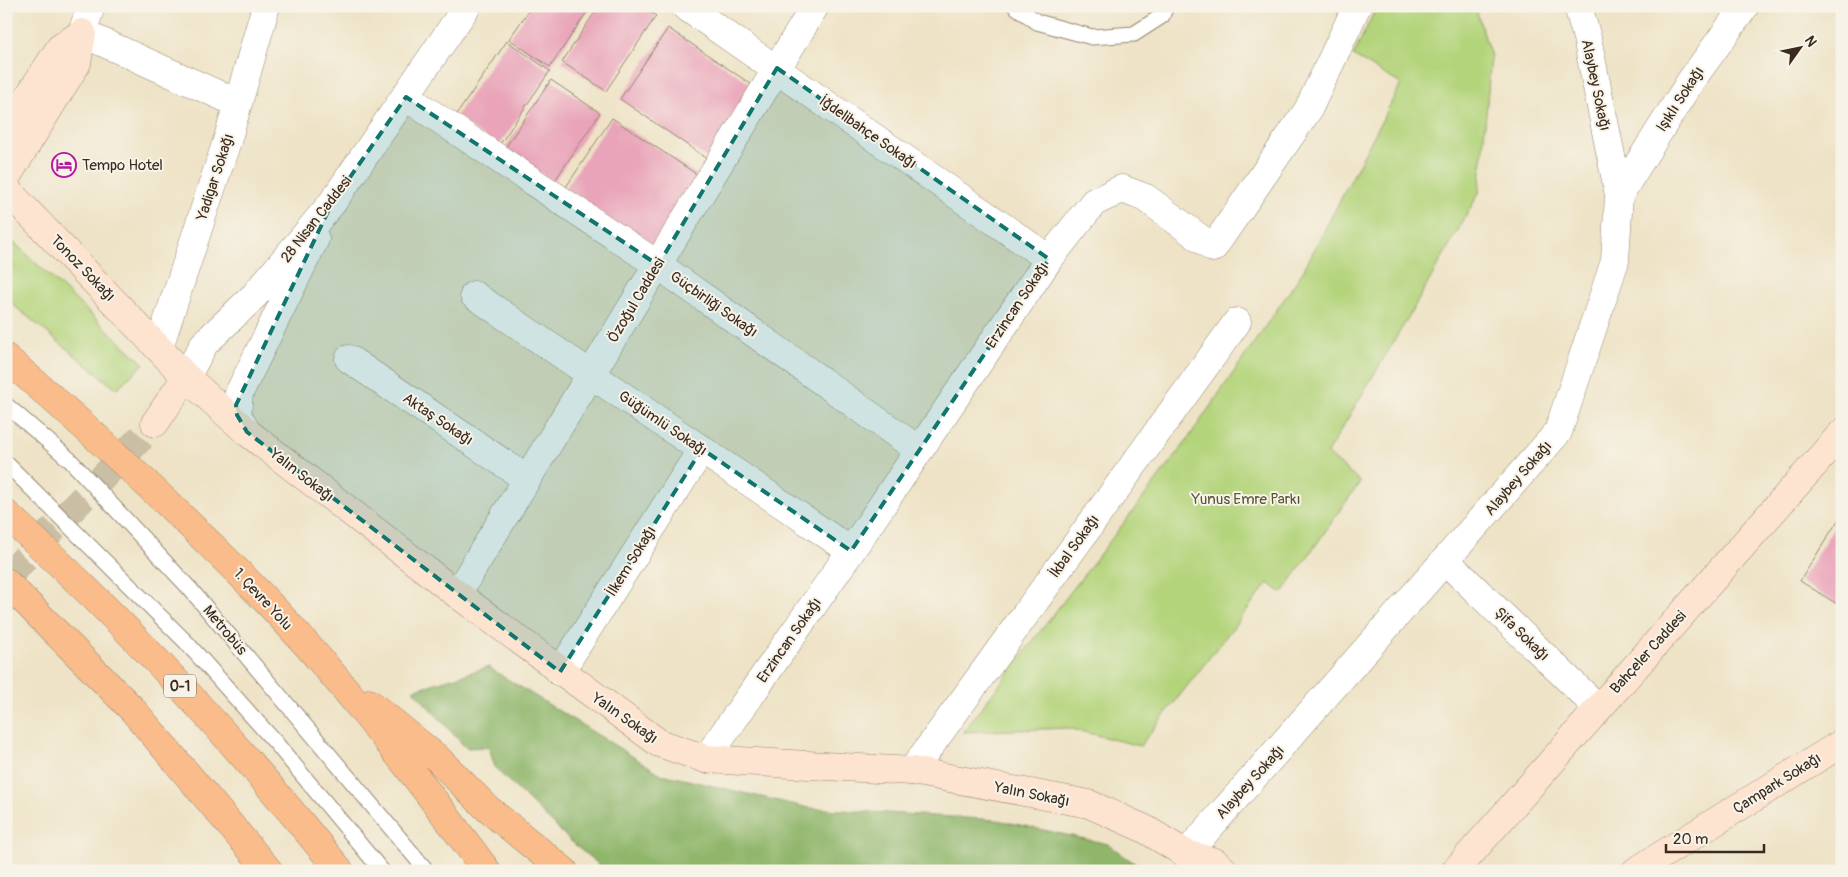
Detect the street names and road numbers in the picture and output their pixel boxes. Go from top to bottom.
street label: Alaybey Sokağı [1577,38,1614,133]
street label: Işıklı Sokağı [1652,63,1709,135]
street label: İğdelibahçe Sokağı [815,92,920,173]
street label: Yadigar Sokağı [192,131,238,224]
street label: 28 Nisan Caddesi [277,172,356,266]
street label: Tonoz Sokağı [46,231,119,306]
street label: Özoğul Caddesi [604,254,669,346]
street label: Erzincan Sokağı [982,259,1053,352]
street label: Güçbirliği Sokağı [666,267,761,342]
street label: Güğümlü Sokağı [615,387,711,460]
street label: Aktaş Sokağı [399,389,477,450]
street label: Alaybey Sokağı [1481,437,1556,520]
street label: Yalın Sokağı [265,444,338,506]
street label: İkbal Sokağı [1045,511,1104,582]
street label: İlkem Sokağı [602,522,661,600]
street label: 1. Çevre Yolu [229,564,296,634]
street label: Erzincan Sokağı [753,594,826,687]
street label: Metrobüs [198,602,251,659]
street label: Şifa Sokağı [1490,603,1553,665]
street label: Bahçeler Caddesi [1606,607,1691,698]
road number: O-1 [164,674,196,698]
street label: Yalın Sokağı [587,688,661,748]
street label: Alaybey Sokağı [1212,741,1289,823]
street label: Çampark Sokağı [1730,749,1825,818]
street label: Yalın Sokağı [992,778,1071,811]

